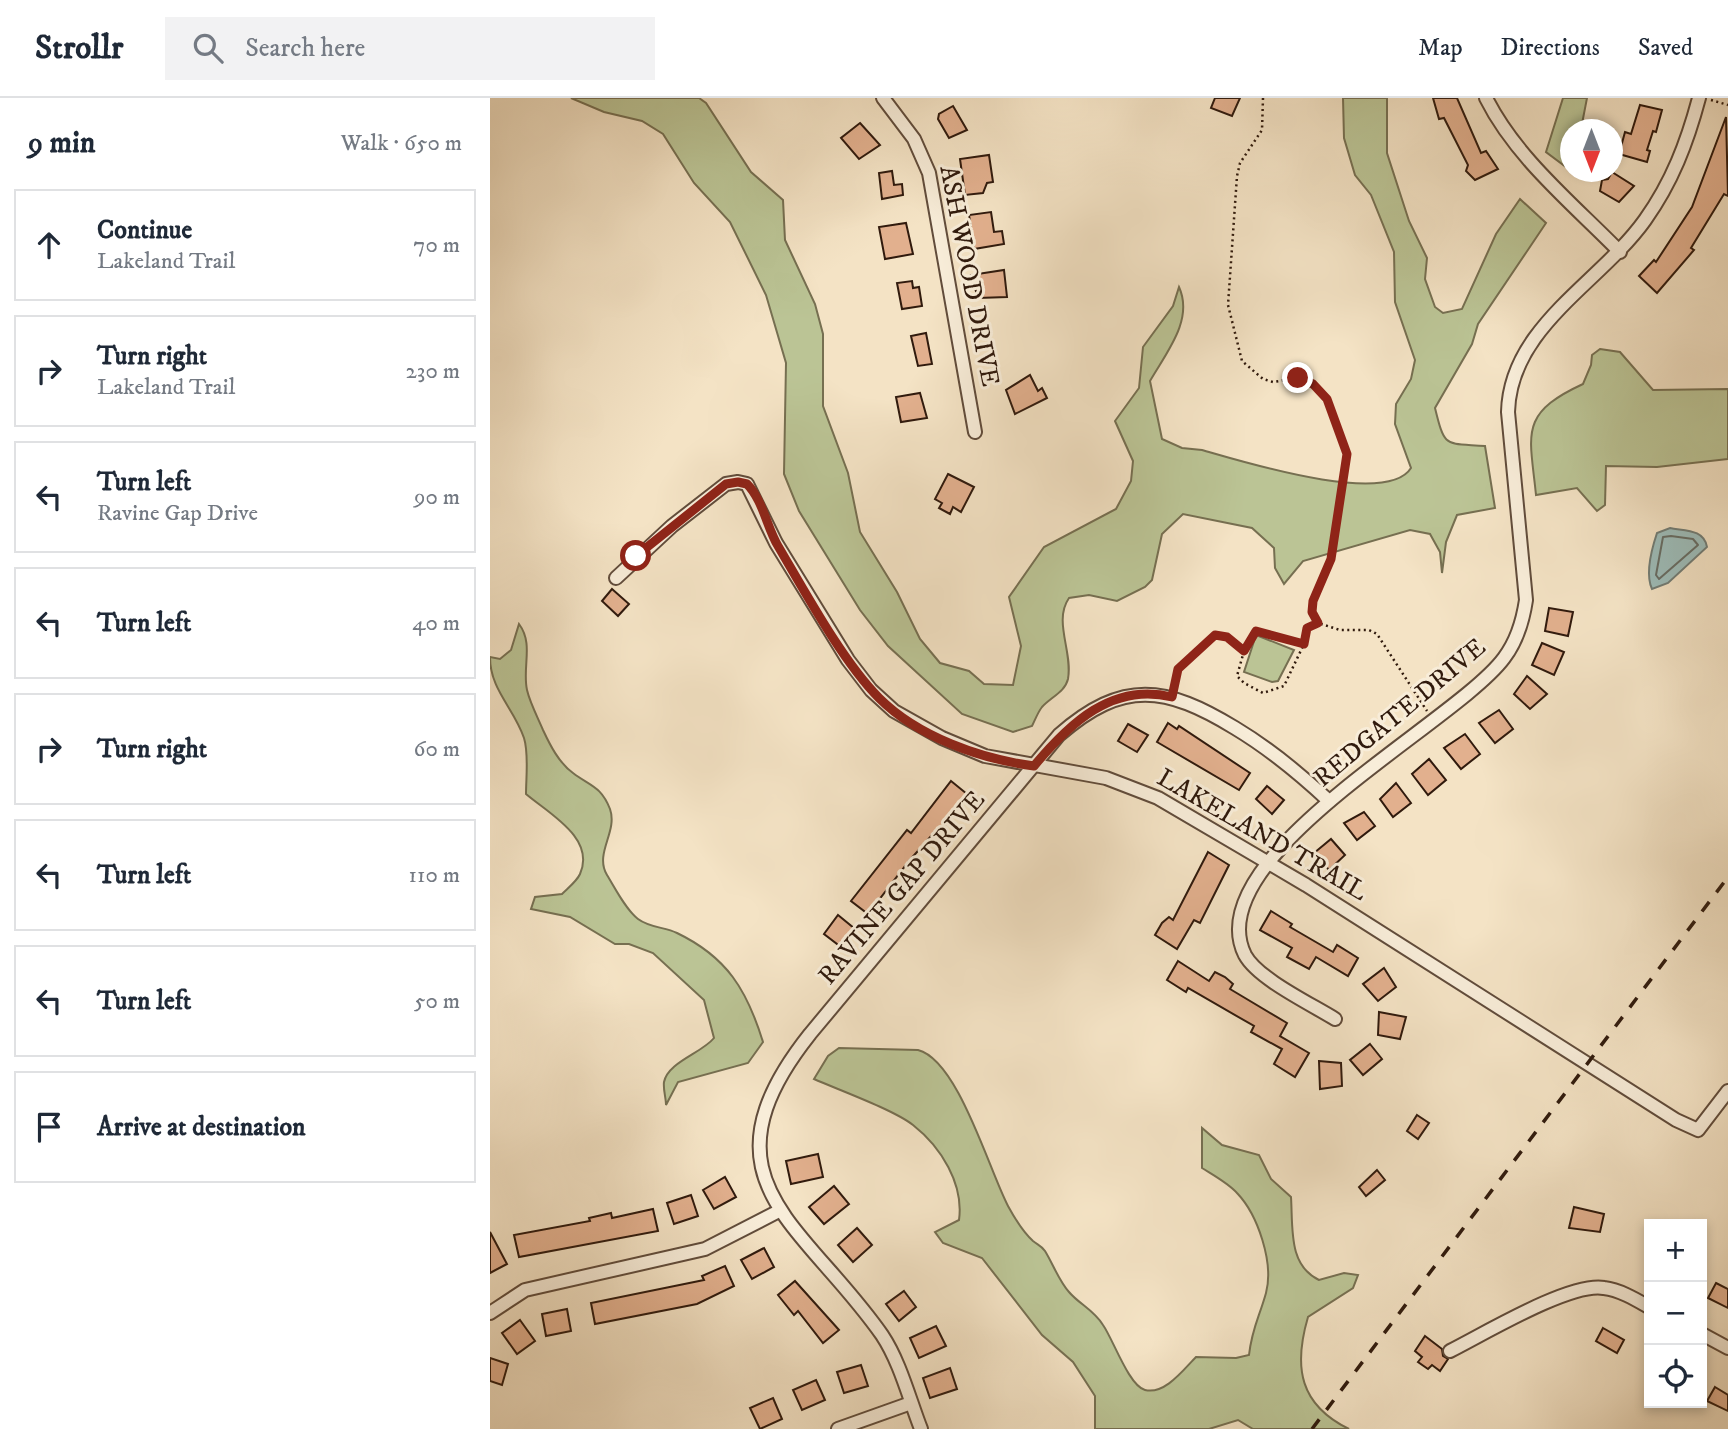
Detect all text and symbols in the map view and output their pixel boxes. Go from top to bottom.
search box [165,17,655,80]
text: Strollr [35,28,123,69]
icon: search [189,29,227,67]
text: Search here [245,32,365,65]
text: Map [1418,33,1463,63]
text: Directions [1501,33,1600,63]
text: Saved [1638,33,1693,63]
north arrow [1560,119,1623,182]
text: 9 min [28,125,95,162]
text: Walk · 650 m [341,129,462,158]
street label: ASH WOOD DRIVE [931,163,1007,389]
text: Continue [97,214,192,247]
icon: ahead [30,226,68,264]
text: 70 m [413,231,460,260]
text: Lakeland Trail [97,247,235,276]
text: Turn right [97,340,207,373]
icon: right [30,352,68,390]
text: 230 m [406,357,460,386]
route end [1282,362,1313,393]
text: Lakeland Trail [97,373,235,402]
text: Turn left [97,466,191,499]
icon: left [30,478,68,516]
text: 90 m [414,483,460,512]
text: Ravine Gap Drive [97,499,258,528]
route start [620,540,651,571]
icon: left [30,604,68,642]
text: Turn left [97,607,191,640]
text: 40 m [412,609,460,638]
street label: REDGATE DRIVE [1307,631,1493,795]
icon: right [30,730,68,768]
text: Turn right [97,733,207,766]
text: 60 m [413,735,460,764]
street label: LAKELAND TRAIL [1151,761,1373,909]
street label: RAVINE GAP DRIVE [811,784,993,992]
icon: left [30,856,68,894]
text: Turn left [97,859,191,892]
text: 110 m [409,861,460,890]
icon: left [30,982,68,1020]
text: Turn left [97,985,191,1018]
text: 50 m [414,987,460,1016]
icon: arrive [30,1108,68,1146]
text: Arrive at destination [97,1111,306,1144]
map controls [1644,1219,1707,1408]
button: + [1644,1219,1707,1282]
button: − [1644,1282,1707,1345]
button: locate [1644,1345,1707,1408]

